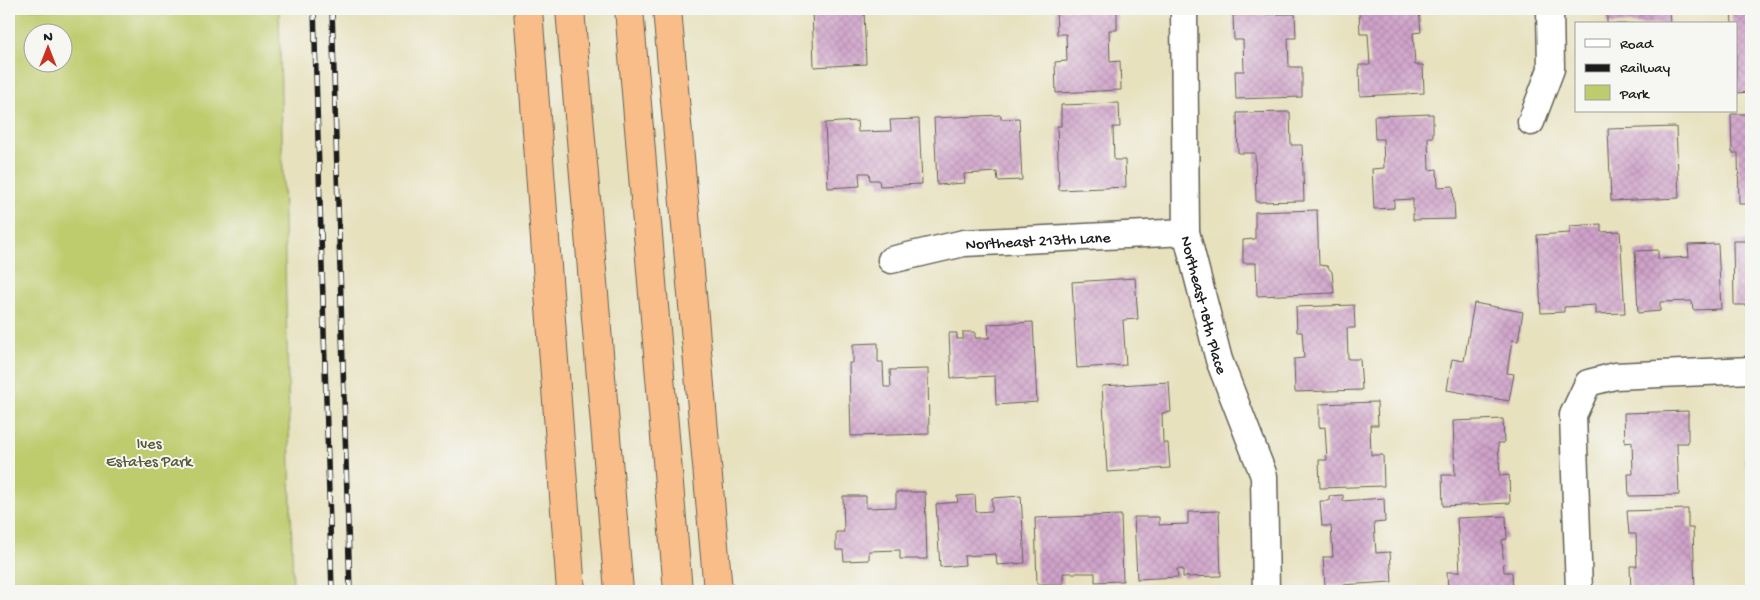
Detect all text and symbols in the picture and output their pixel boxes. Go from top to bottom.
north arrow [22,22,72,72]
legend [1575,22,1738,112]
text: N [43,29,53,46]
text: Road [1620,36,1654,54]
text: Railway [1620,60,1671,78]
text: Park [1619,86,1650,104]
street label: Northeast 213th Lane [965,230,1112,256]
street label: Northeast 18th Place [1174,234,1230,378]
park label: Ives Estates Park [106,436,194,473]

